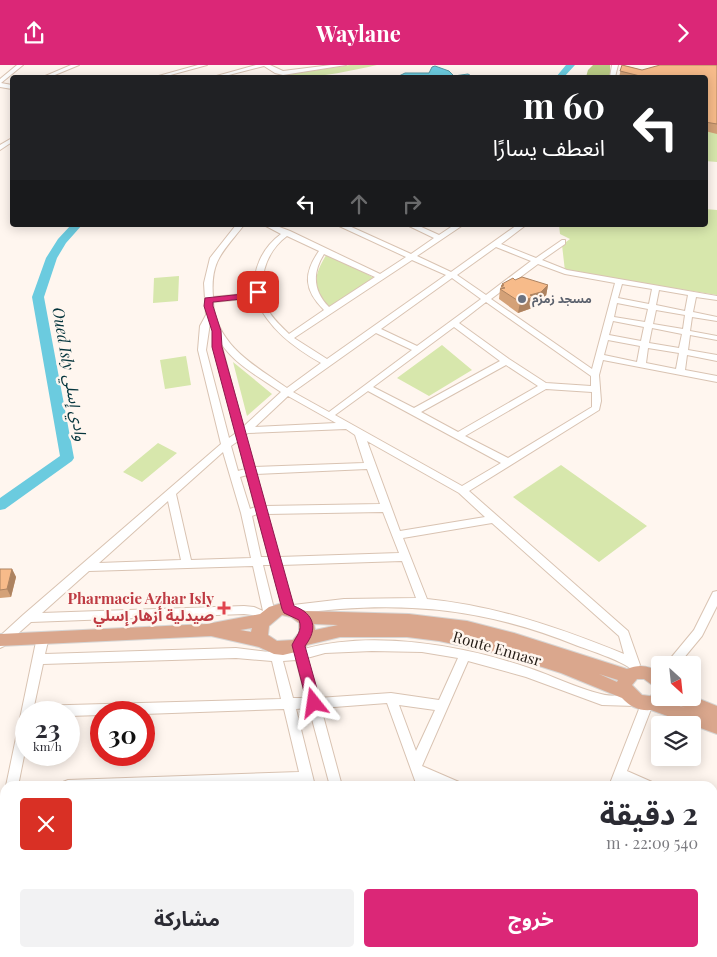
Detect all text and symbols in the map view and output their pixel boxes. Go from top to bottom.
text: Waylane [316,18,401,48]
icon: share [20,19,48,47]
icon: forward [669,19,697,47]
text: 60 m [523,81,605,128]
icon: left [623,95,688,160]
text: انعطف يسارًا [493,132,605,162]
icon: left [292,190,320,218]
icon: ahead [345,190,373,218]
icon: right [398,190,426,218]
pin [237,271,279,313]
icon: arrive [244,278,272,306]
place label: مسجد زمزم [532,290,592,308]
marker: مسجد زمزم [516,293,528,305]
water label: Oued Isly وادي إسلي [45,305,93,443]
place label: Pharmacie Azhar Isly صيدلية أزهار إسلي [68,588,214,627]
marker: Pharmacie Azhar Isly صيدلية أزهار إسلي [218,602,230,614]
street label: Route Ennasr [451,626,544,670]
north arrow [651,656,701,706]
map controls [651,656,701,766]
position arrow [287,676,339,728]
speed limit sign: 30 [90,701,155,766]
text: 23 [35,711,60,744]
button: layers [651,716,701,766]
text: km/h [33,738,62,754]
text: 2 دقيقة [600,793,698,833]
button: close [20,798,72,850]
text: 540 m · 22:09 [606,832,698,853]
button: مشاركة [20,889,354,947]
button: خروج [364,889,698,947]

